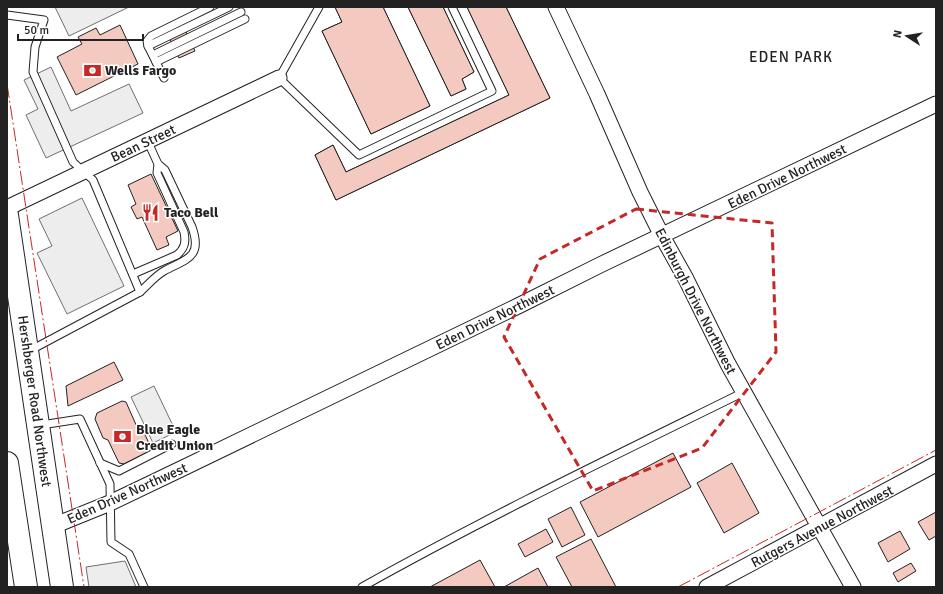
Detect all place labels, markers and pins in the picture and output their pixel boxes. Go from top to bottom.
bank icon: Wells Fargo [82,60,102,80]
place label: Wells Fargo [105,62,176,79]
restaurant icon: Taco Bell [141,202,161,222]
place label: Taco Bell [164,204,219,221]
place label: Blue Eagle Credit Union [136,421,213,454]
bank icon: Blue Eagle Credit Union [113,427,133,447]

